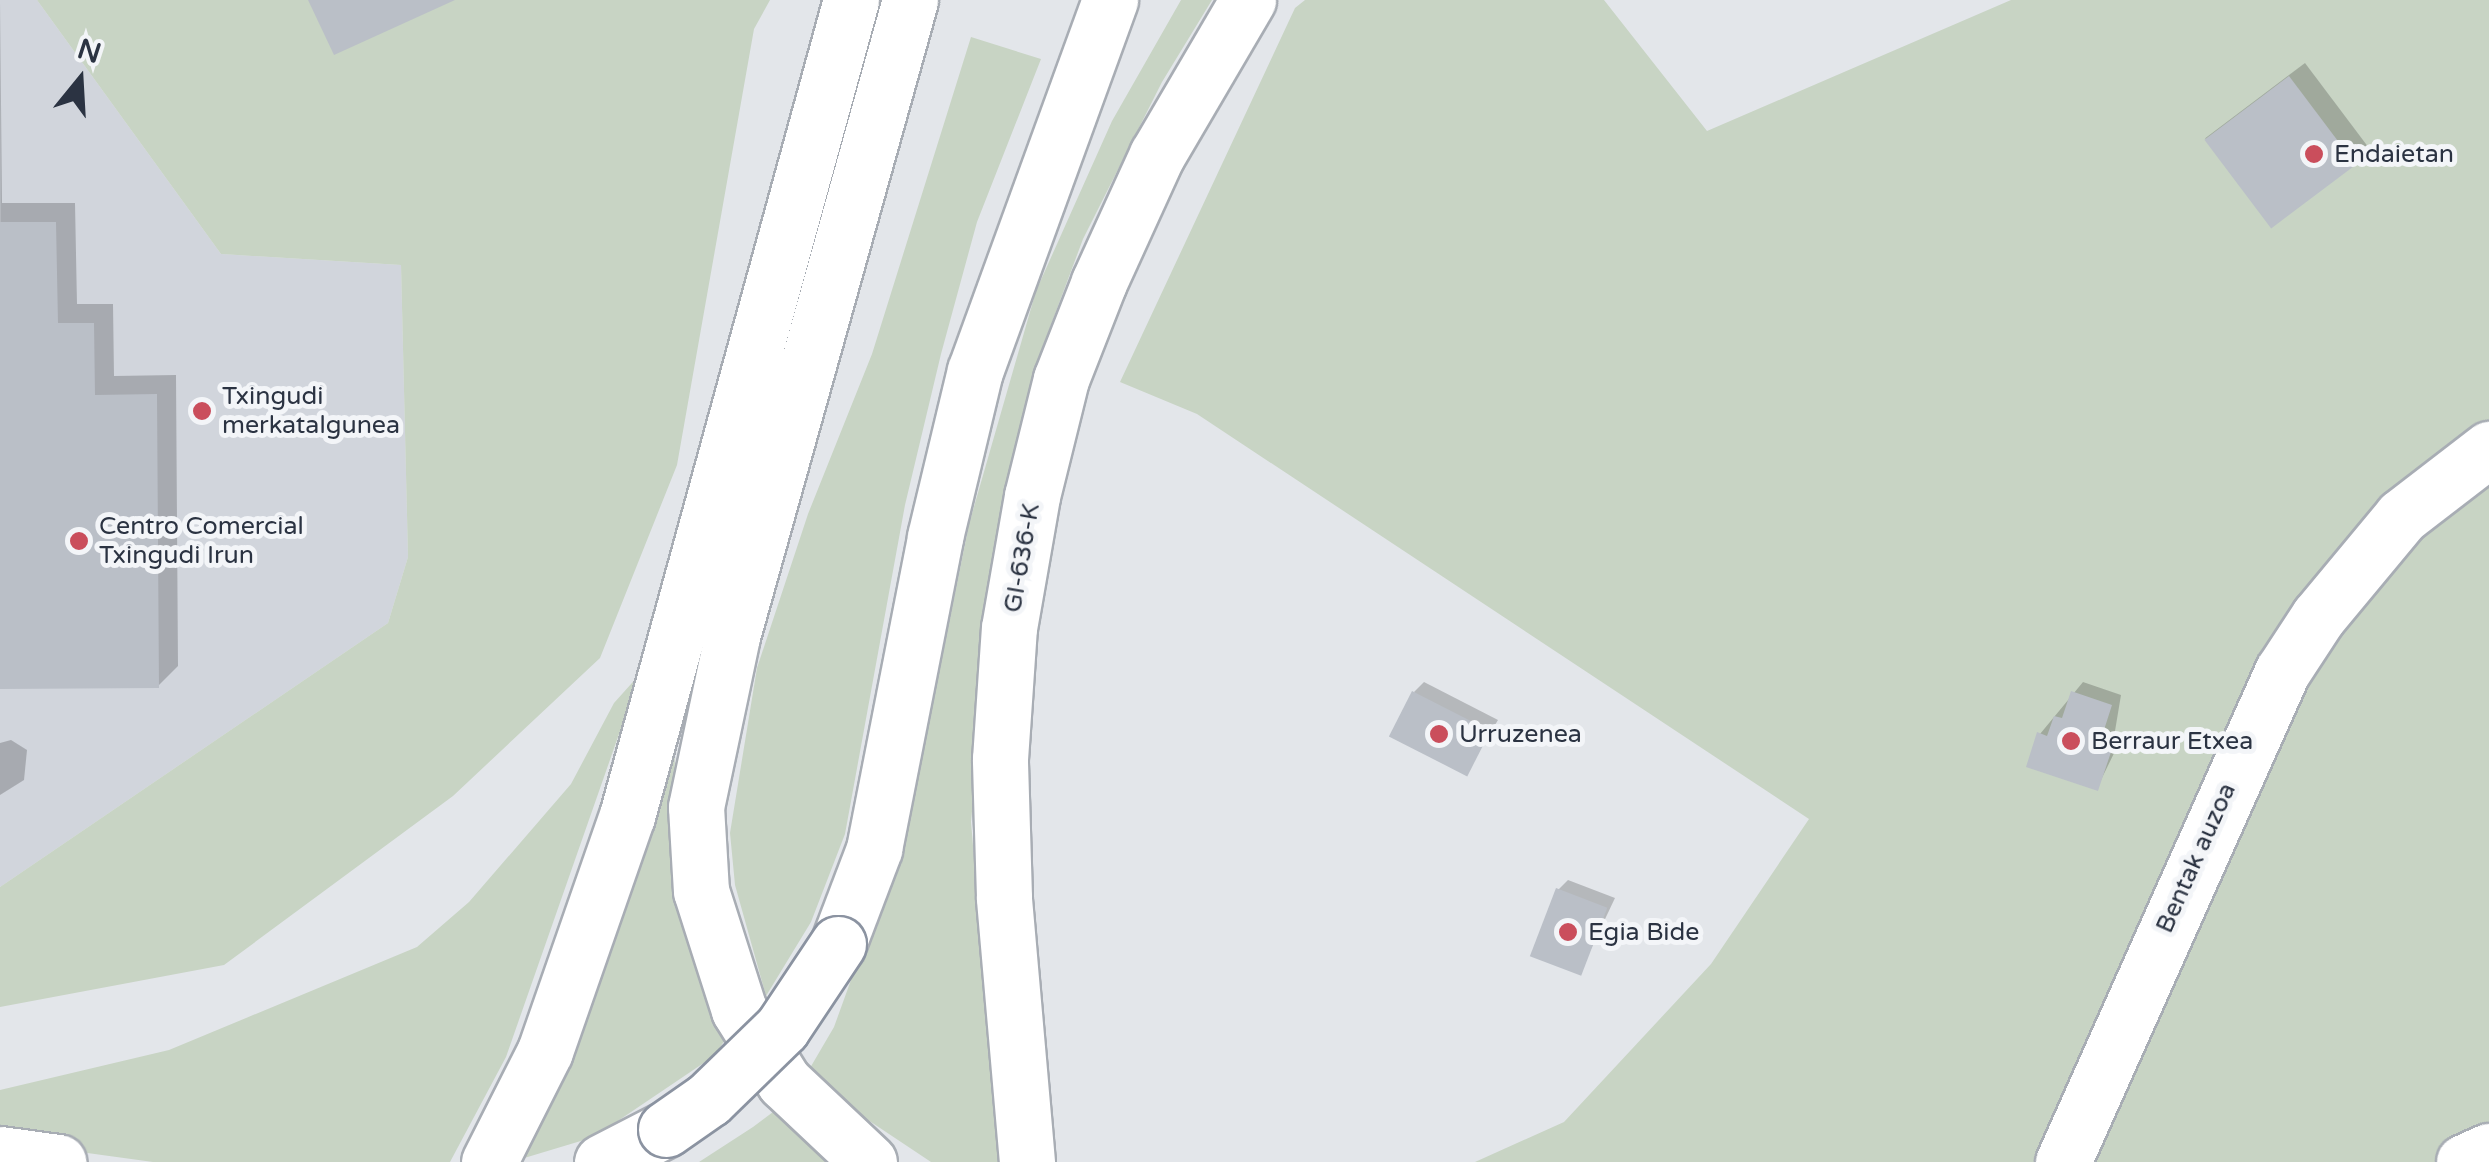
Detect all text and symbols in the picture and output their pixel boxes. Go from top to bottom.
north arrow [30,30,130,130]
text: N [73,32,105,71]
place label: Endaietan [2334,139,2454,169]
marker: Endaietan [2303,143,2325,165]
place label: Txingudi merkatalgunea [222,382,400,441]
marker: Txingudi merkatalgunea [191,400,213,422]
street label: GI-636-K [998,501,1046,615]
place label: Centro Comercial Txingudi Irun [99,512,304,571]
marker: Centro Comercial Txingudi Irun [68,530,90,552]
place label: Urruzenea [1459,719,1582,749]
marker: Urruzenea [1428,723,1450,745]
place label: Berraur Etxea [2091,726,2253,756]
marker: Berraur Etxea [2060,730,2082,752]
street label: Bentak auzoa [2150,778,2242,938]
place label: Egia Bide [1588,917,1699,947]
marker: Egia Bide [1557,921,1579,943]

